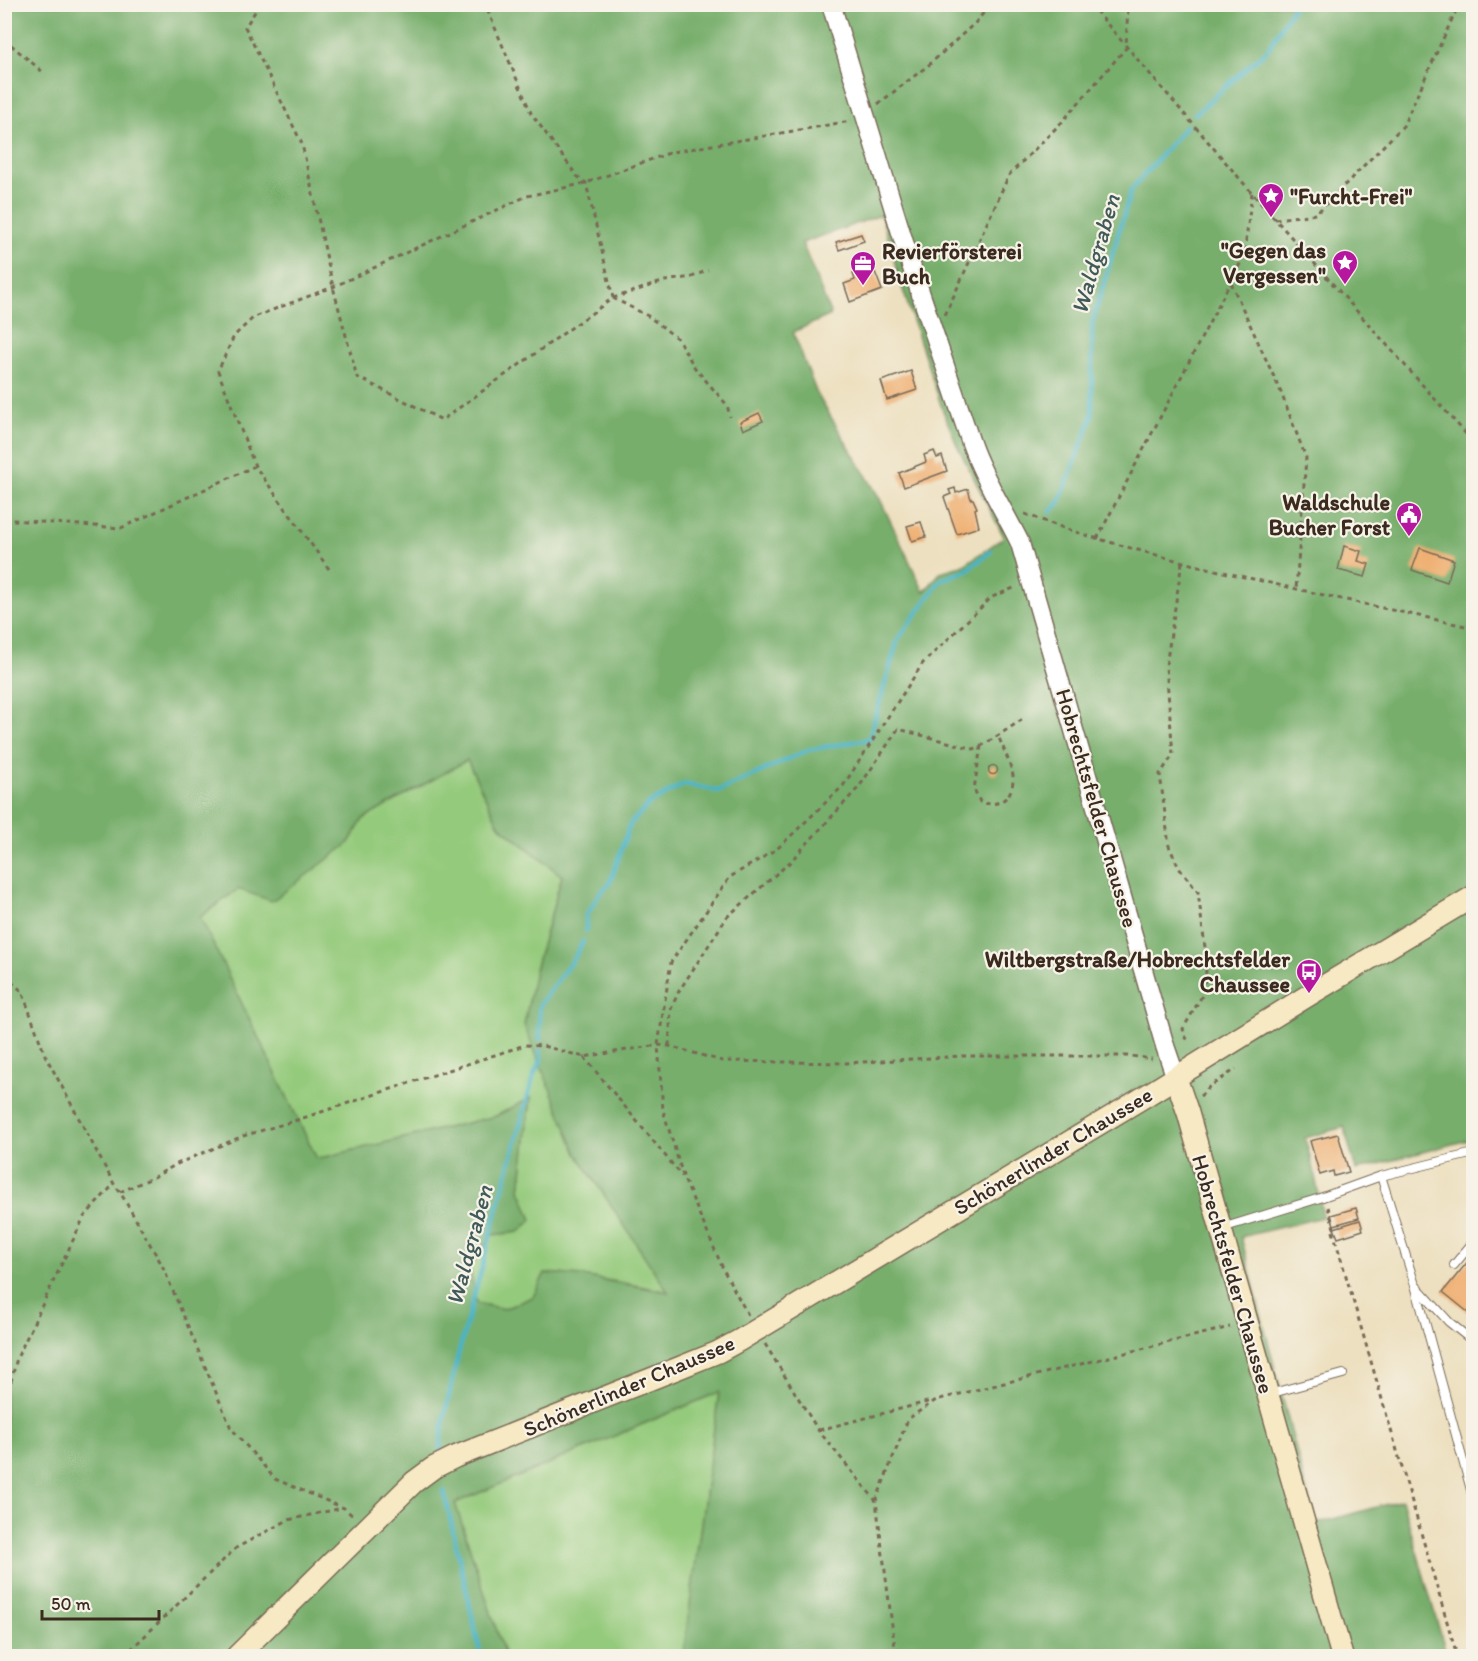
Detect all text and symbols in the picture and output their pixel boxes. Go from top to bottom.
place icon: "Furcht-Frei" [1256,181,1286,219]
place label: "Furcht-Frei" [1290,183,1413,210]
water label: Waldgraben [1064,190,1126,317]
place label: "Gegen das Vergessen" [1221,237,1326,289]
place label: Revierförsterei Buch [882,238,1022,290]
place icon: "Gegen das Vergessen" [1330,248,1360,286]
office icon: Revierförsterei Buch [848,249,878,287]
place label: Waldschule Bucher Forst [1269,489,1391,541]
public building icon: Waldschule Bucher Forst [1394,500,1424,538]
street label: Hobrechtsfelder Chaussee [1050,685,1144,931]
place label: Wiltbergstraße/Hobrechtsfelder Chaussee [985,946,1291,998]
bus stop icon: Wiltbergstraße/Hobrechtsfelder Chaussee [1294,957,1324,995]
street label: Schönerlinder Chaussee [949,1081,1157,1221]
street label: Hobrechtsfelder Chaussee [1186,1151,1280,1397]
water label: Waldgraben [439,1181,499,1308]
street label: Schönerlinder Chaussee [519,1329,739,1443]
scale bar [42,1583,159,1621]
text: 50 m [51,1593,91,1615]

